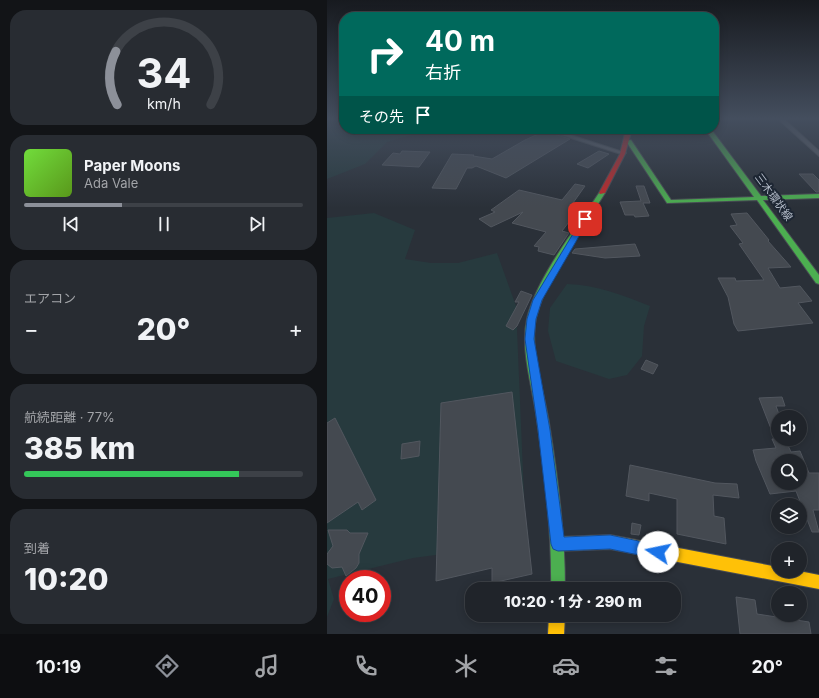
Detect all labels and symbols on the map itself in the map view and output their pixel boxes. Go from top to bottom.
street label: 三木環状線 [752,171,796,223]
pin [568,202,602,236]
position arrow [637,531,679,573]
speed limit sign: 40 [339,570,391,622]

